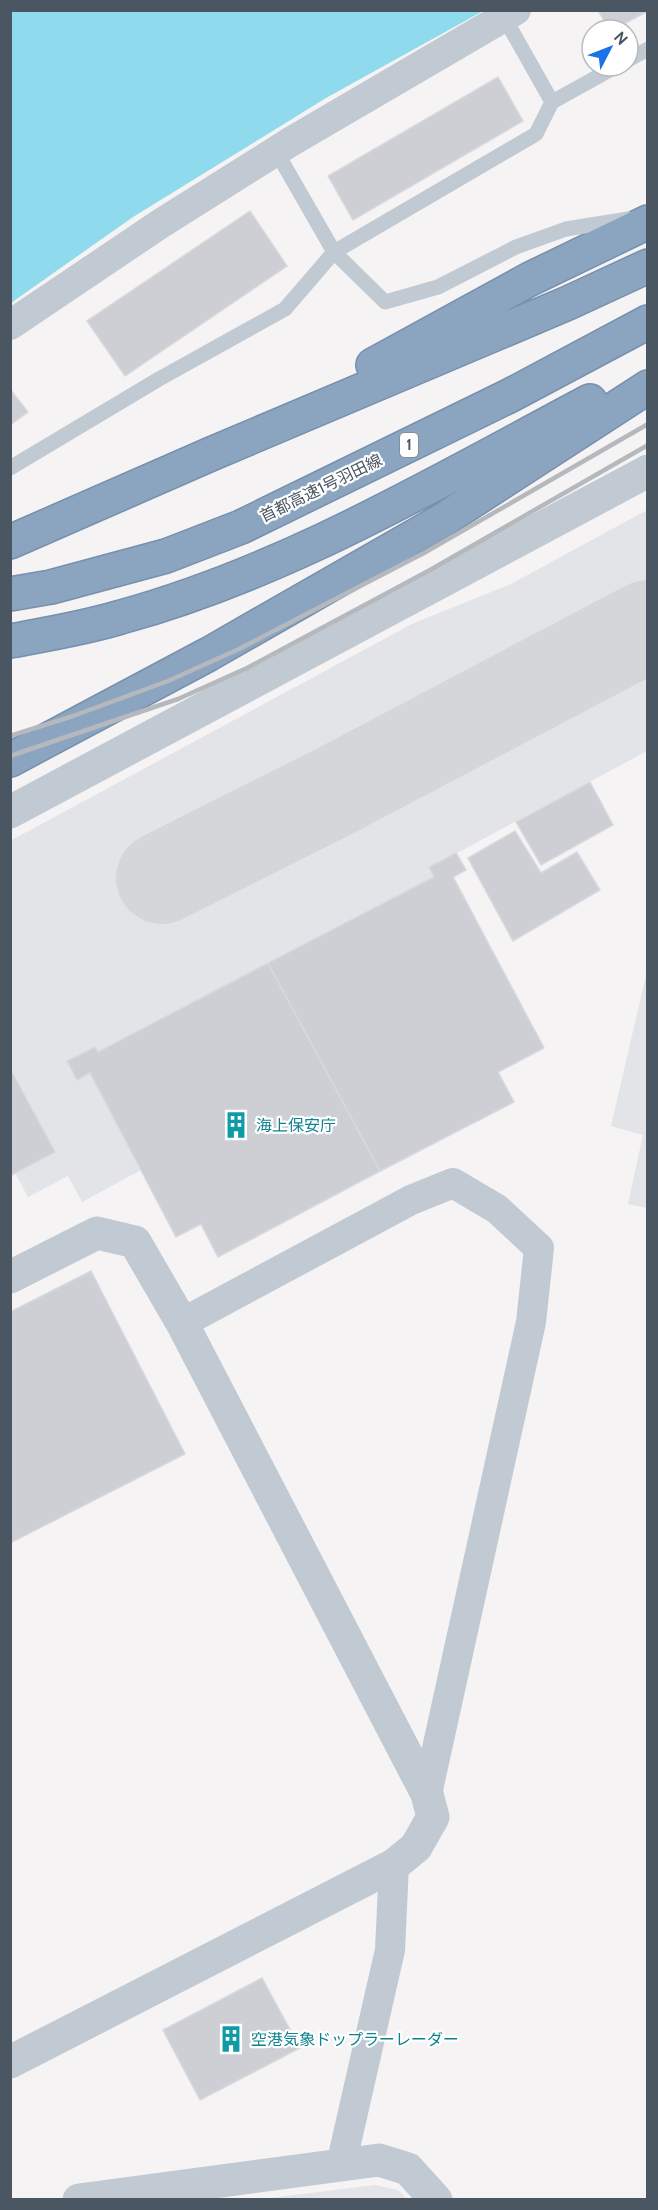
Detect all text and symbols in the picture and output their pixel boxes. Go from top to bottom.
north arrow [580,18,640,78]
text: N [610,28,632,49]
road number: 1 [400,433,418,457]
street label: 首都高速1号羽田線 [257,450,385,526]
building icon: 海上保安庁 [221,1110,251,1140]
place label: 海上保安庁 [256,1116,336,1135]
building icon: 空港気象ドップラーレーダー [216,2024,246,2054]
place label: 空港気象ドップラーレーダー [251,2030,459,2049]

